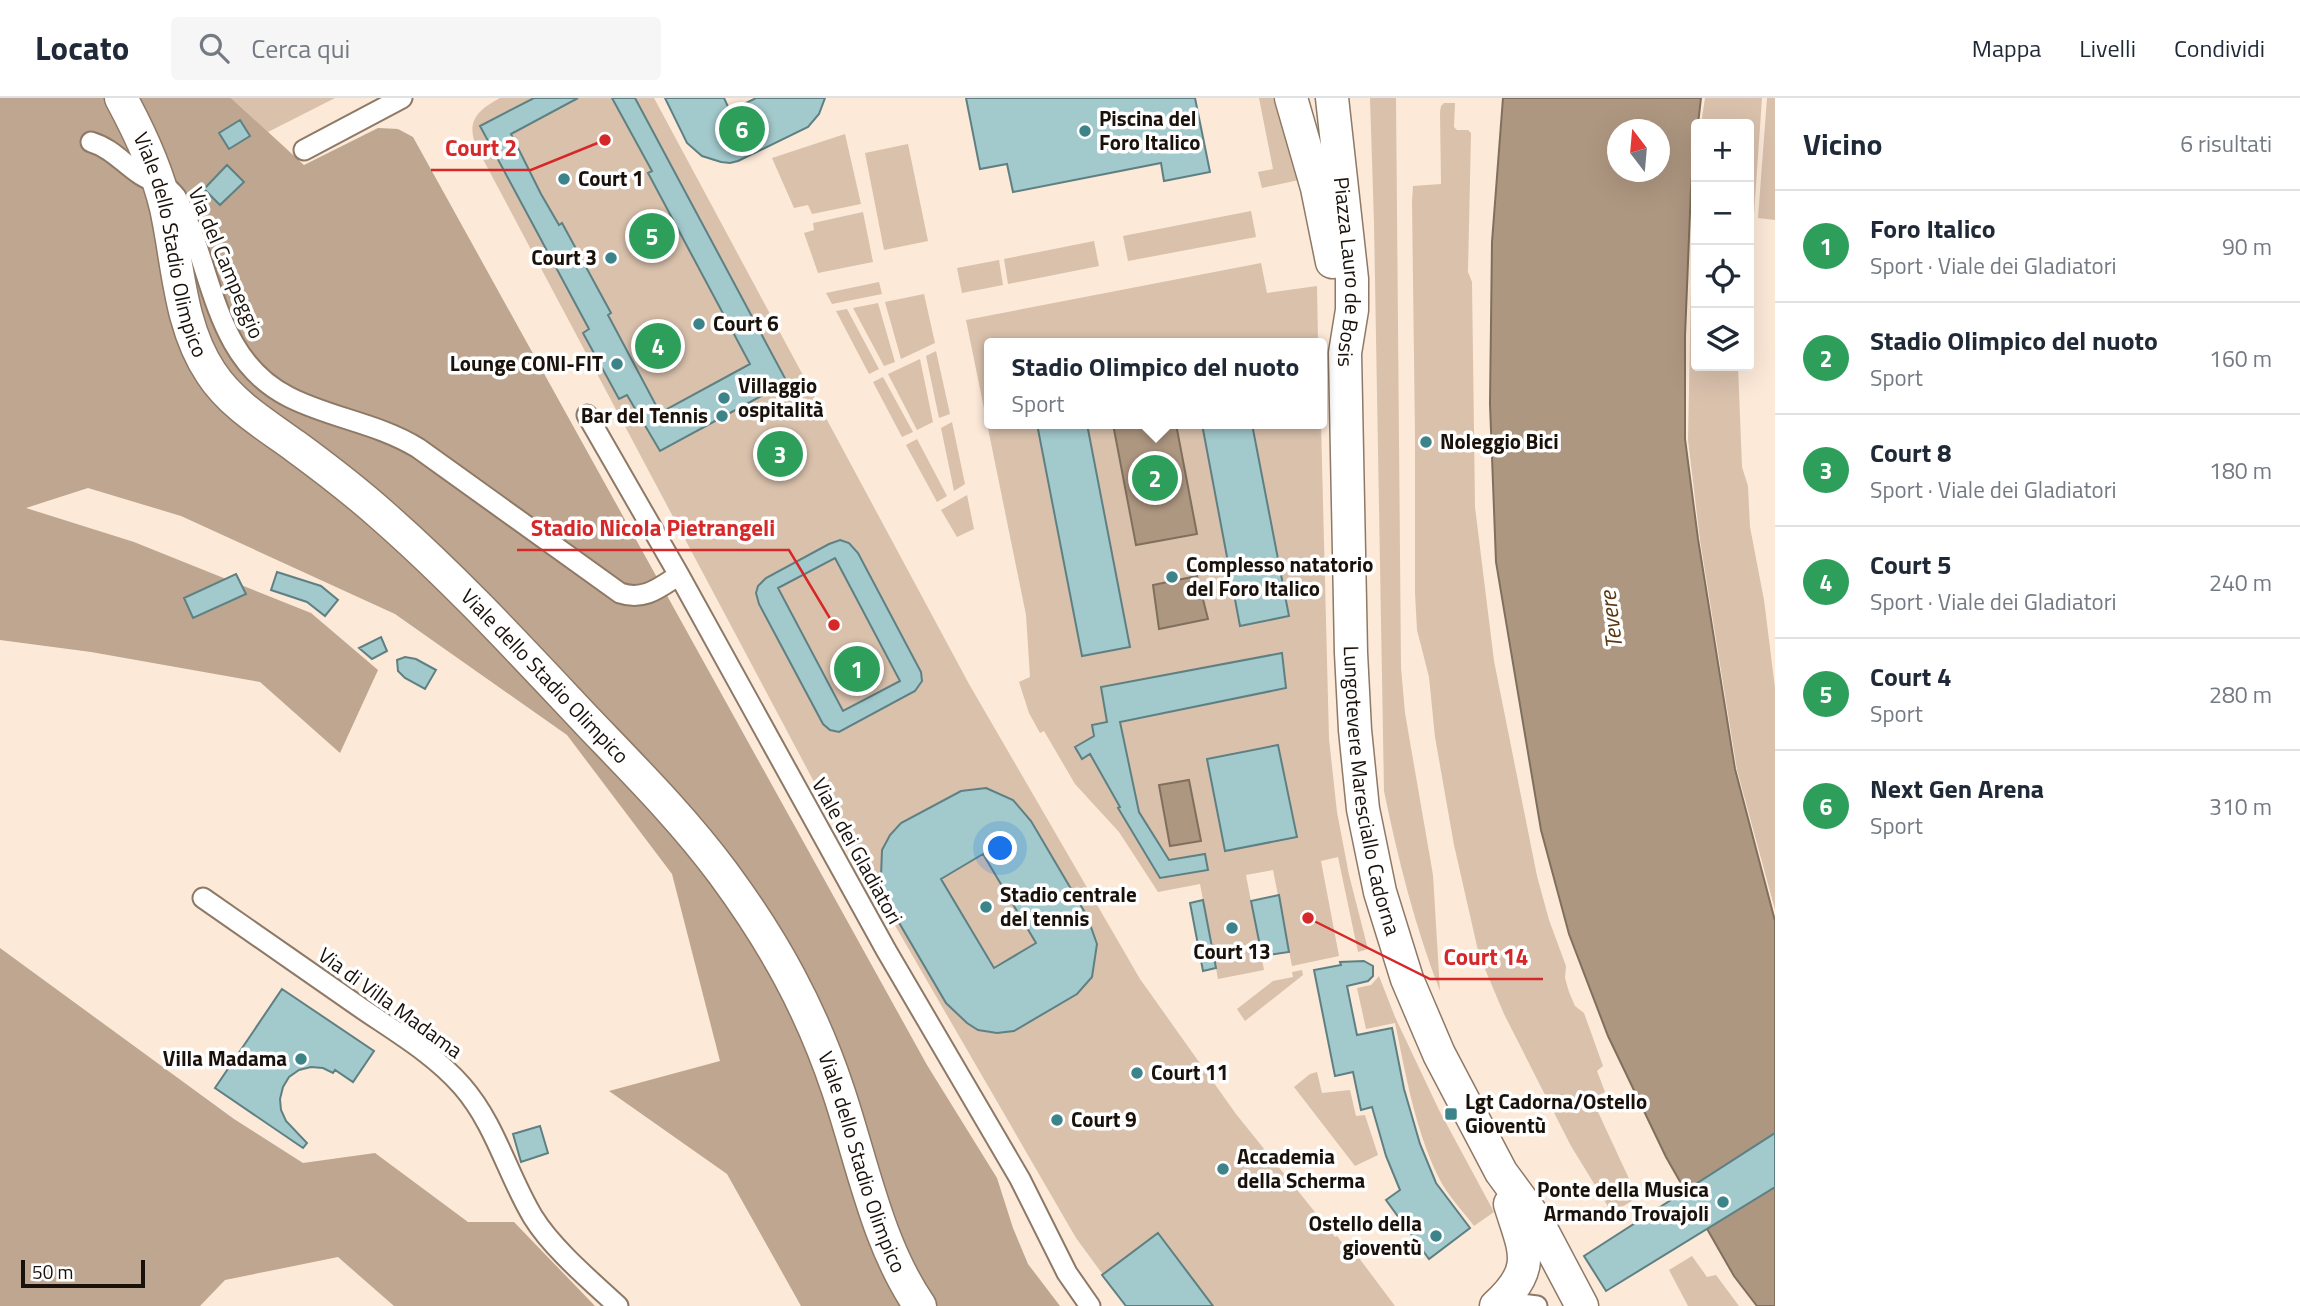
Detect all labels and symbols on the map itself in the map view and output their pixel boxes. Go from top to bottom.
place label: Piscina del Foro Italico [1099,102,1201,158]
pin: 6 [719,103,765,155]
north arrow [1607,119,1670,182]
marker: Piscina del Foro Italico [1077,123,1093,139]
callout: Court 2 [431,126,531,170]
street label: Viale dello Stadio Olimpico [126,127,216,362]
text: Court 2 [445,130,517,165]
place label: Court 1 [578,162,644,194]
marker: Court 1 [556,171,572,187]
street label: Piazza Lauro de Bosis [1326,175,1369,367]
street label: Via del Campeggio [181,182,273,343]
pin: 5 [629,210,675,262]
place label: Court 3 [531,241,597,273]
marker: Court 3 [603,250,619,266]
place label: Court 6 [713,307,779,339]
marker: Court 6 [691,316,707,332]
pin: 4 [635,320,681,372]
place label: Lounge CONI-FIT [450,347,603,379]
marker: Lounge CONI-FIT [609,356,625,372]
place label: Villaggio ospitalità [738,369,824,425]
marker: Villaggio ospitalità [716,390,732,406]
place label: Bar del Tennis [581,399,708,431]
marker: Bar del Tennis [714,408,730,424]
place label: Noleggio Bici [1440,425,1559,457]
pin: 3 [757,428,803,480]
marker: Noleggio Bici [1418,434,1434,450]
pin: 2 [1132,452,1178,504]
callout: Stadio Nicola Pietrangeli [517,506,789,550]
text: Stadio Nicola Pietrangeli [531,510,775,545]
place label: Complesso natatorio del Foro Italico [1186,548,1373,604]
marker: Complesso natatorio del Foro Italico [1164,569,1180,585]
street label: Viale dello Stadio Olimpico [454,581,637,771]
water label: Tevere [1589,588,1631,651]
pin: 1 [834,643,880,695]
street label: Lungotevere Maresciallo Cadorna [1336,645,1410,940]
street label: Viale dei Gladiatori [804,771,911,930]
your location [983,831,1017,865]
place label: Stadio centrale del tennis [1000,878,1137,934]
marker: Stadio centrale del tennis [978,899,994,915]
marker: Court 13 [1224,920,1240,936]
place label: Court 13 [1193,935,1271,967]
callout: Court 14 [1430,935,1543,979]
street label: Via di Villa Madama [312,939,470,1066]
text: Court 14 [1443,939,1529,974]
place label: Villa Madama [163,1042,287,1074]
street label: Viale dello Stadio Olimpico [810,1046,915,1278]
marker: Villa Madama [293,1051,309,1067]
place label: Court 11 [1151,1056,1229,1088]
marker: Court 11 [1129,1065,1145,1081]
place label: Lgt Cadorna/Ostello Gioventù [1465,1085,1647,1141]
place label: Court 9 [1071,1103,1137,1135]
marker: Lgt Cadorna/Ostello Gioventù [1443,1106,1459,1122]
marker: Court 9 [1049,1112,1065,1128]
place label: Accademia della Scherma [1237,1140,1365,1196]
marker: Accademia della Scherma [1215,1161,1231,1177]
place label: Ponte della Musica Armando Trovajoli [1537,1173,1709,1229]
marker: Ponte della Musica Armando Trovajoli [1715,1194,1731,1210]
place label: Ostello della gioventù [1309,1207,1422,1263]
marker: Ostello della gioventù [1428,1228,1444,1244]
scale bar [21,1257,145,1289]

